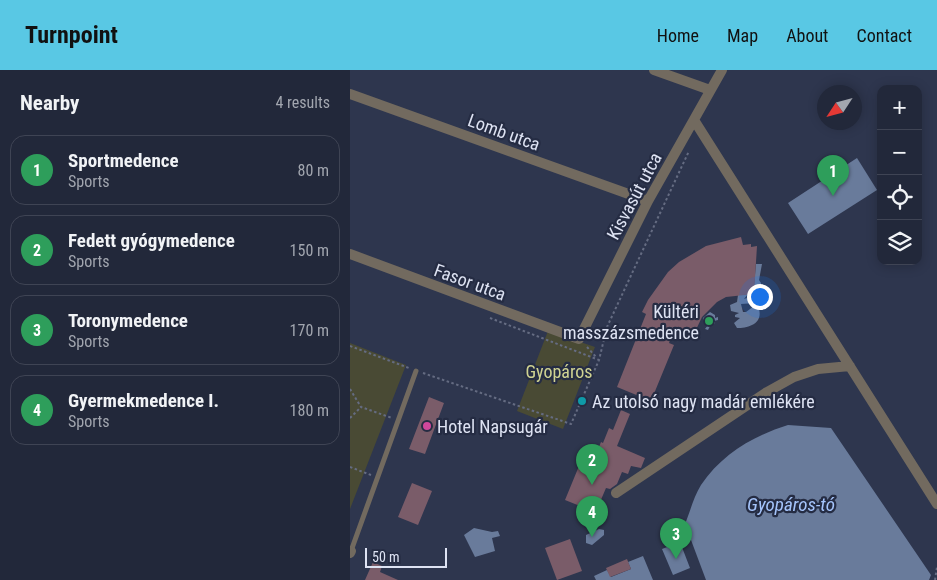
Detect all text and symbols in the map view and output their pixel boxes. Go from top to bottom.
text: Turnpoint [25,21,118,49]
text: Home [657,25,699,46]
text: Map [727,25,758,46]
text: About [786,25,828,46]
text: Contact [856,25,912,46]
north arrow [817,85,862,130]
map controls [877,85,922,265]
button: + [877,85,922,130]
text: Nearby [20,91,79,115]
text: 4 results [275,93,330,112]
street label: Lomb utca [465,109,543,155]
button: − [877,130,922,175]
text: Sportmedence [68,149,179,172]
street label: Kisvasút utca [602,149,666,243]
pin: 1 [817,155,849,196]
text: 1 [33,161,41,180]
text: 80 m [297,161,329,180]
text: Sports [68,172,110,191]
button: locate [877,175,922,220]
button: layers [877,220,922,265]
text: Fedett gyógymedence [68,229,235,252]
text: 2 [33,241,41,260]
text: 150 m [290,241,329,260]
text: Sports [68,252,110,271]
street label: Fasor utca [431,259,509,305]
your location [747,284,773,310]
place label: Kültéri masszázsmedence [563,301,699,343]
text: Toronymedence [68,309,188,332]
marker: Kültéri masszázsmedence [703,315,715,327]
text: 3 [33,321,41,340]
text: 170 m [290,321,329,340]
text: Sports [68,332,110,351]
park label: Gyopáros [525,361,593,382]
text: Gyermekmedence I. [68,389,219,412]
place label: Az utolsó nagy madár emlékére [592,391,815,412]
marker: Az utolsó nagy madár emlékére [576,395,588,407]
text: 4 [33,401,41,420]
text: 180 m [290,401,329,420]
text: Sports [68,412,110,431]
place label: Hotel Napsugár [437,416,548,437]
marker: Hotel Napsugár [421,420,433,432]
pin: 2 [576,444,608,485]
water label: Gyopáros-tó [747,493,835,516]
pin: 4 [576,496,608,537]
pin: 3 [660,518,692,559]
scale bar [365,545,448,568]
text: 50 m [372,549,400,565]

